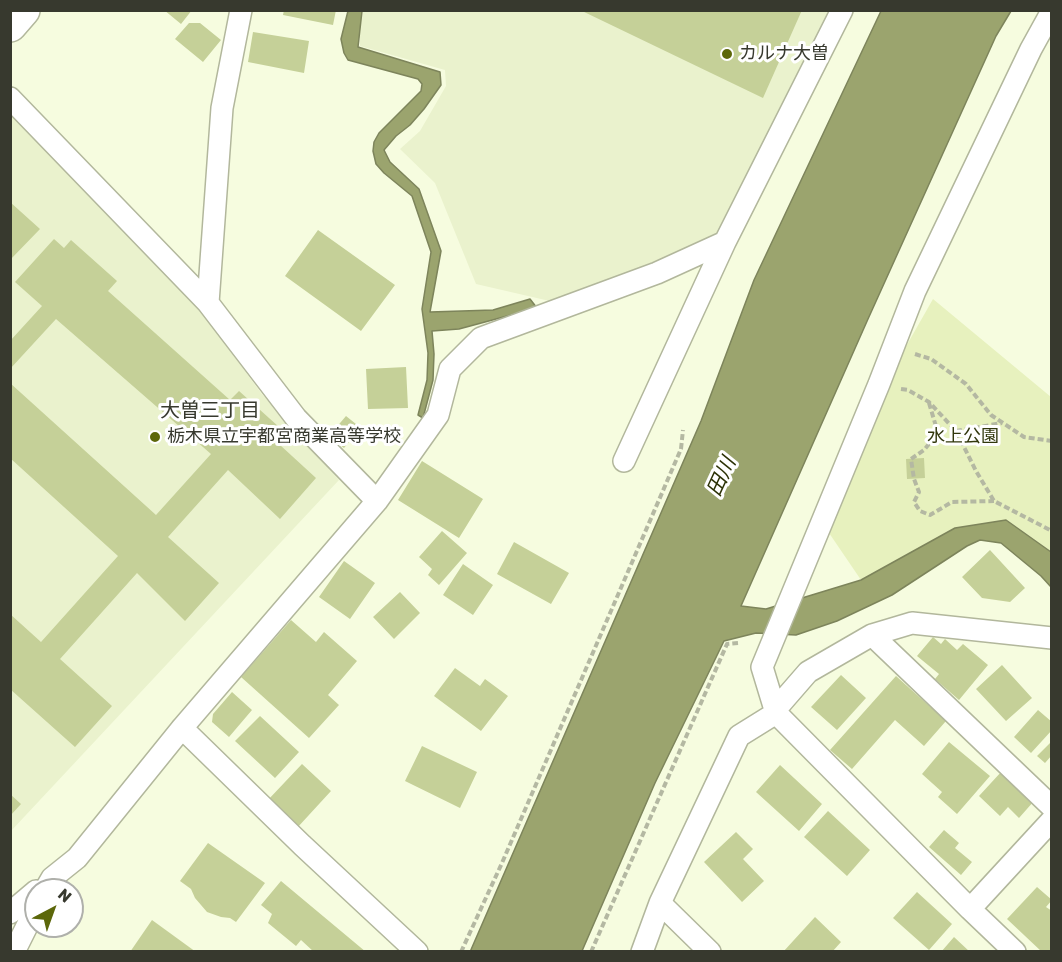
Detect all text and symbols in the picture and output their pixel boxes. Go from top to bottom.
place label: カルナ大曽 [739,43,829,65]
marker: カルナ大曽 [720,47,734,61]
district label: 大曽三丁目 [160,399,260,423]
place label: 栃木県立宇都宮商業高等学校 [167,426,401,448]
park label: 水上公園 [927,426,999,448]
marker: 栃木県立宇都宮商業高等学校 [148,430,162,444]
water label: 田川 [703,454,741,500]
north arrow [24,878,84,938]
text: N [54,885,75,906]

